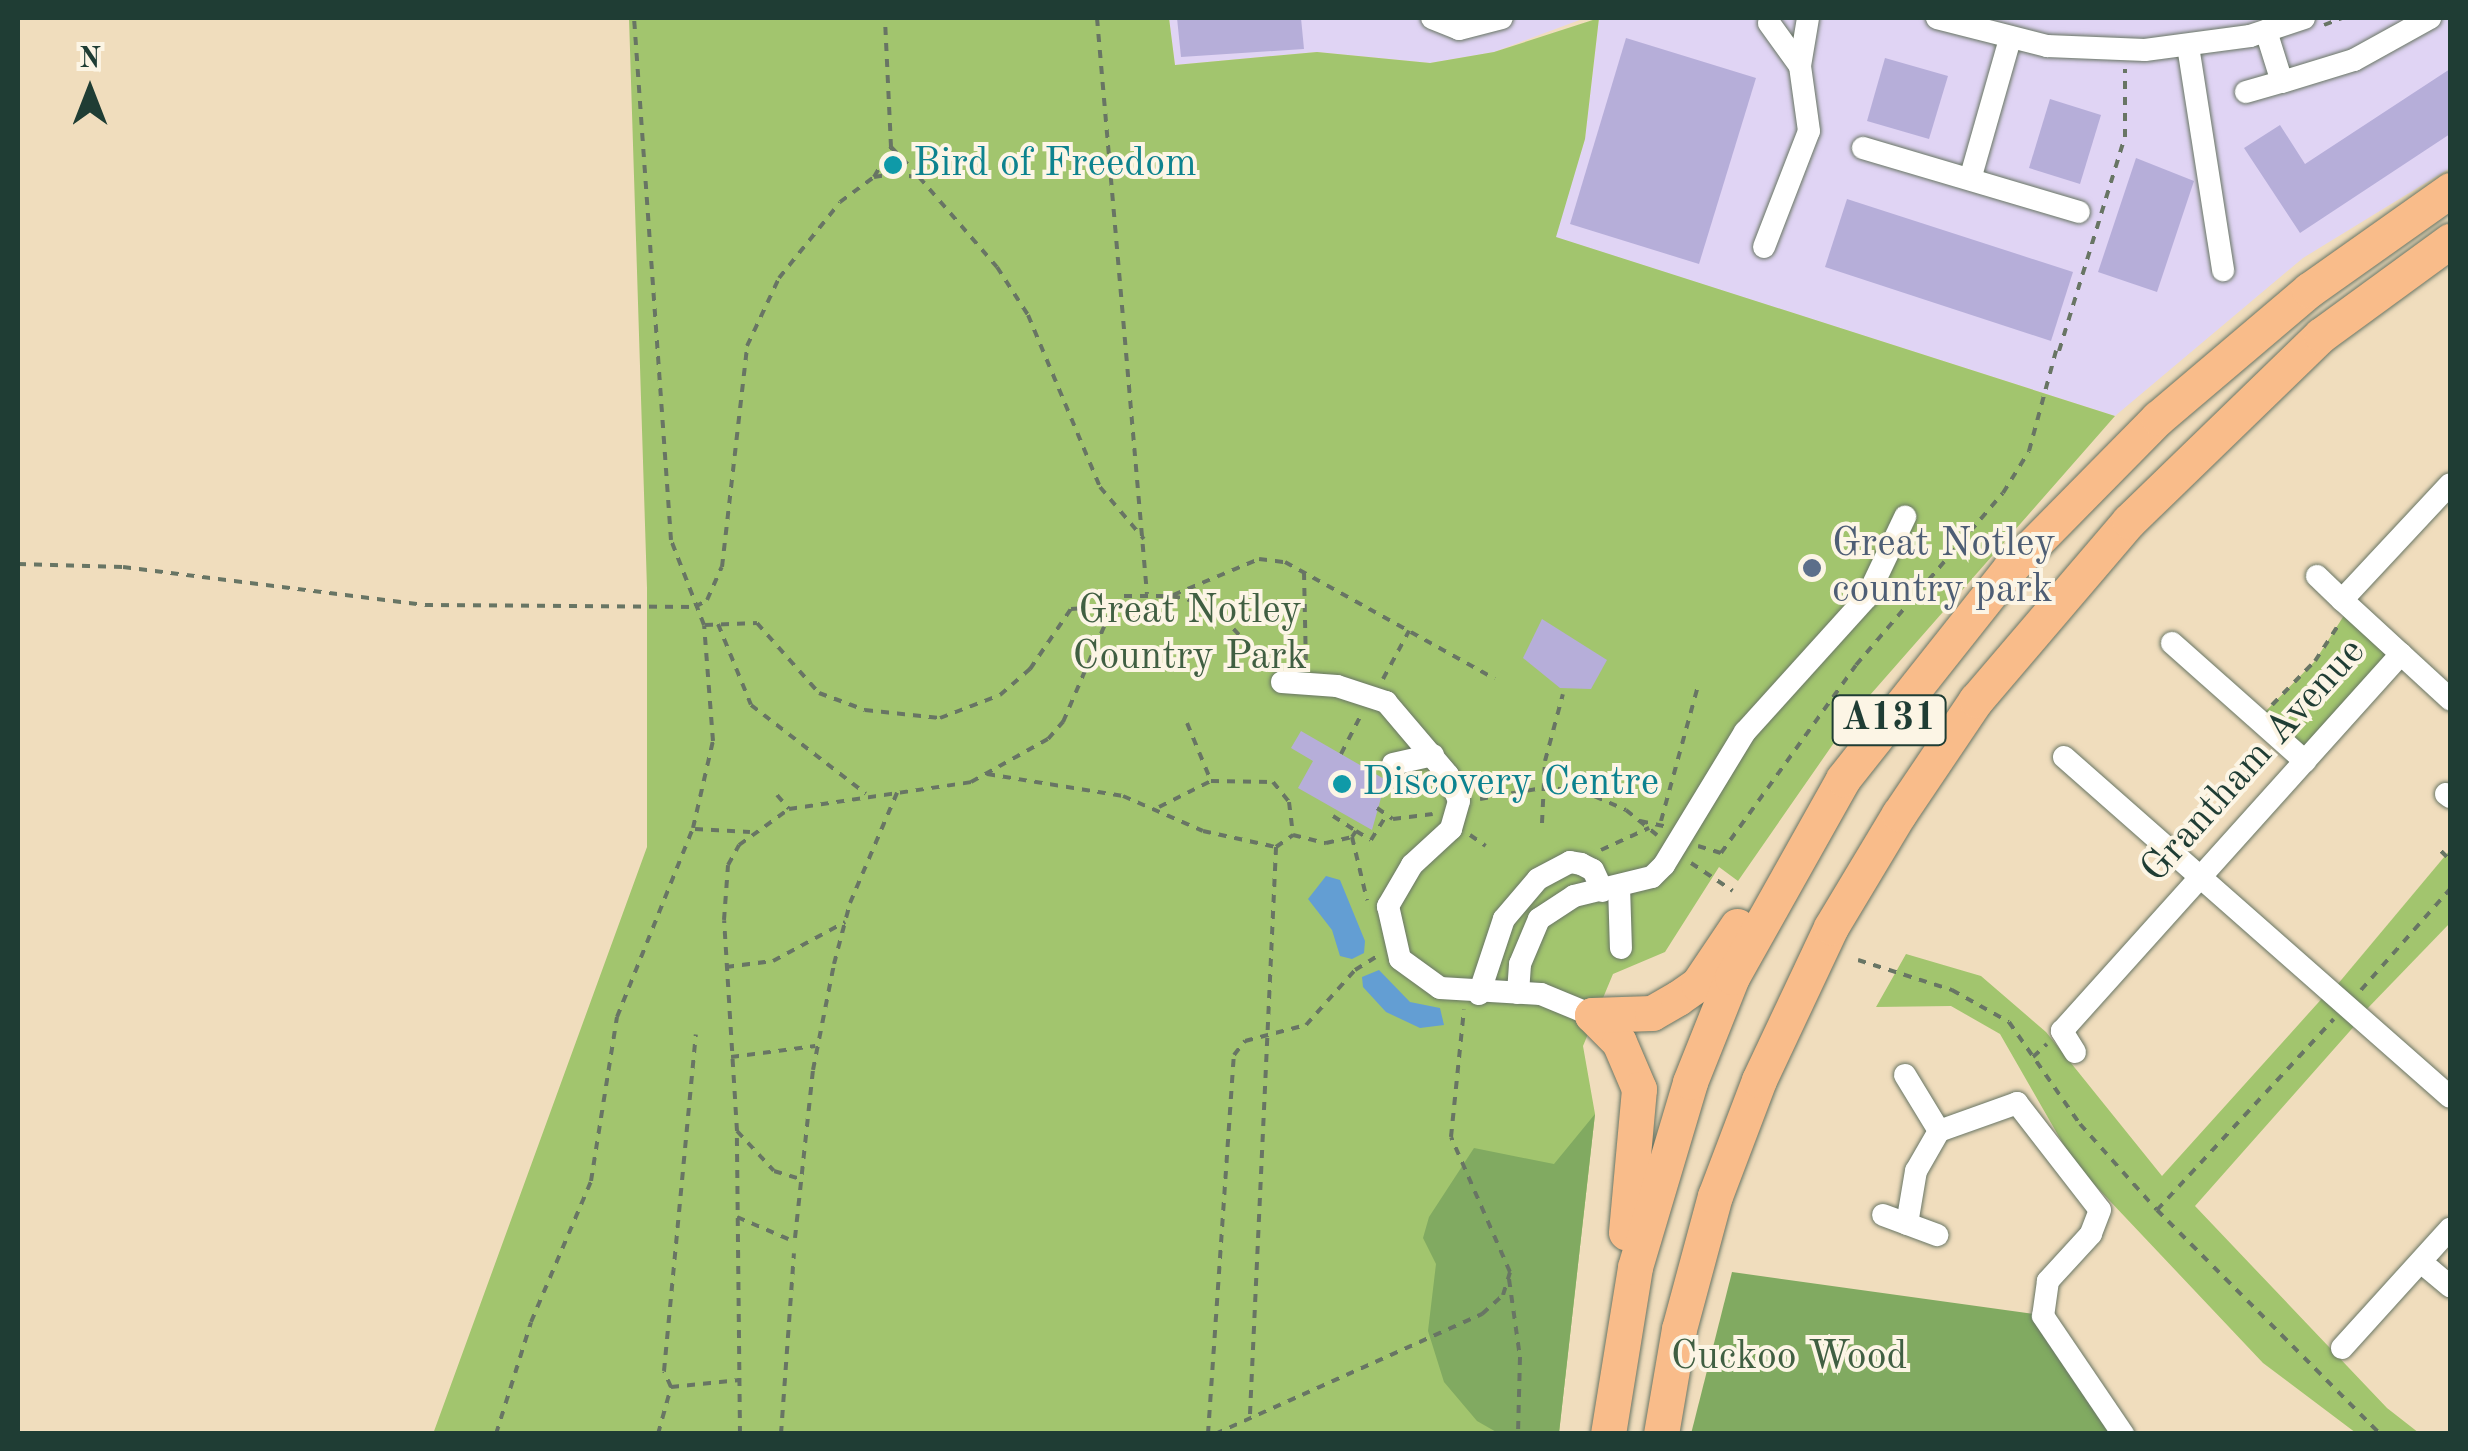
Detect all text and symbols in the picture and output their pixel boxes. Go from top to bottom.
north arrow [40,40,140,140]
text: N [79,46,101,74]
place label: Bird of Freedom [913,141,1197,189]
marker: Bird of Freedom [882,154,904,176]
place label: Great Notley country park [1832,521,2056,615]
marker: Great Notley country park [1801,557,1823,579]
park label: Great Notley Country Park [1073,588,1307,682]
street label: Grantham Avenue [2132,629,2376,893]
road number: A131 [1832,687,1946,753]
place label: Discovery Centre [1362,760,1659,808]
marker: Discovery Centre [1331,773,1353,795]
park label: Cuckoo Wood [1671,1334,1907,1382]

